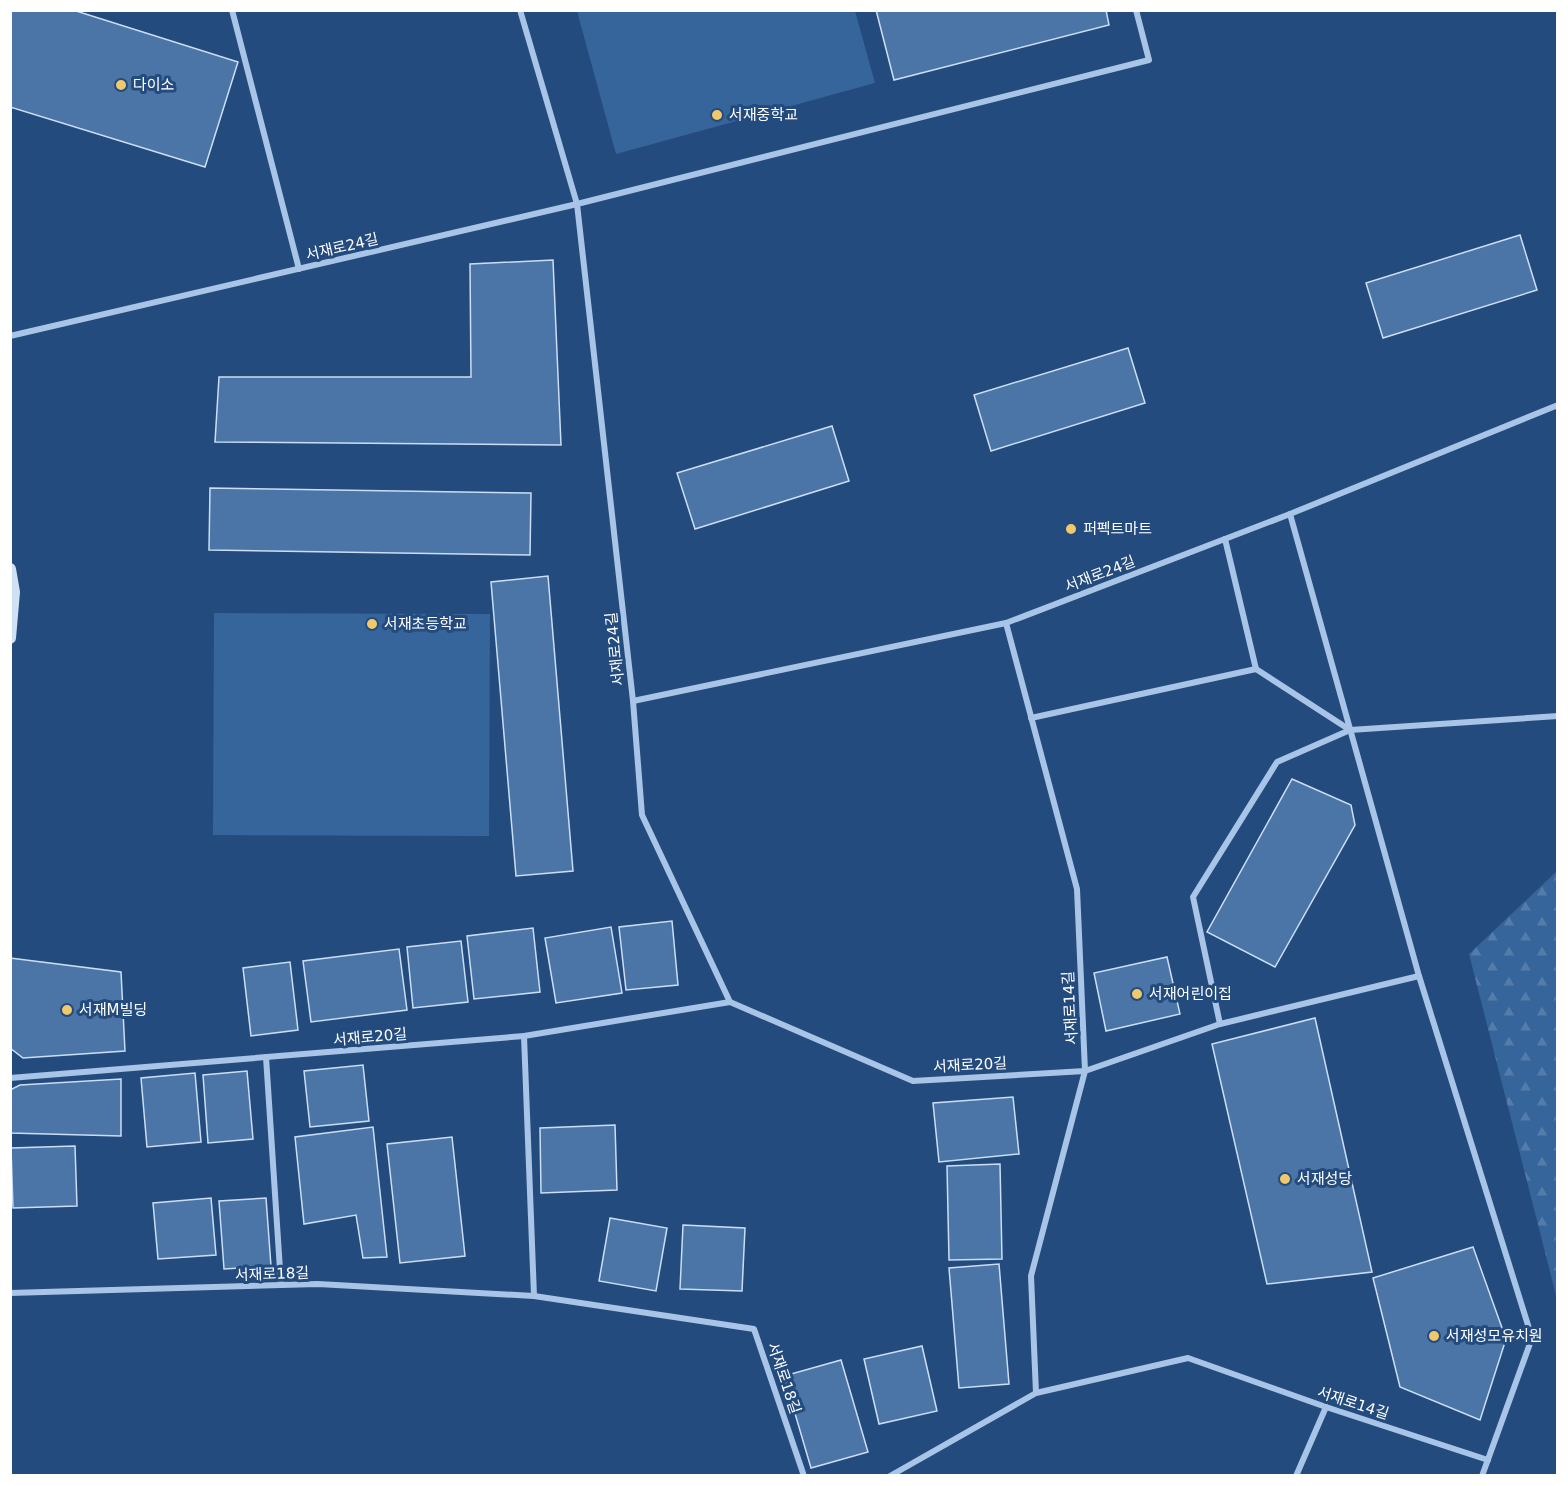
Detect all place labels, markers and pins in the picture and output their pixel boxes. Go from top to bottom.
place label: 다이소 [133,76,175,94]
marker: 다이소 [114,78,128,92]
place label: 서재중학교 [729,106,798,124]
marker: 서재중학교 [710,108,724,122]
place label: 퍼펙트마트 [1083,520,1152,538]
marker: 퍼펙트마트 [1064,522,1078,536]
place label: 서재초등학교 [384,615,467,633]
marker: 서재초등학교 [365,617,379,631]
place label: 서재어린이집 [1149,985,1232,1003]
marker: 서재어린이집 [1130,987,1144,1001]
place label: 서재M빌딩 [79,1001,147,1019]
marker: 서재M빌딩 [60,1003,74,1017]
place label: 서재성당 [1297,1170,1352,1188]
marker: 서재성당 [1278,1172,1292,1186]
place label: 서재성모유치원 [1446,1327,1543,1345]
marker: 서재성모유치원 [1427,1329,1441,1343]

